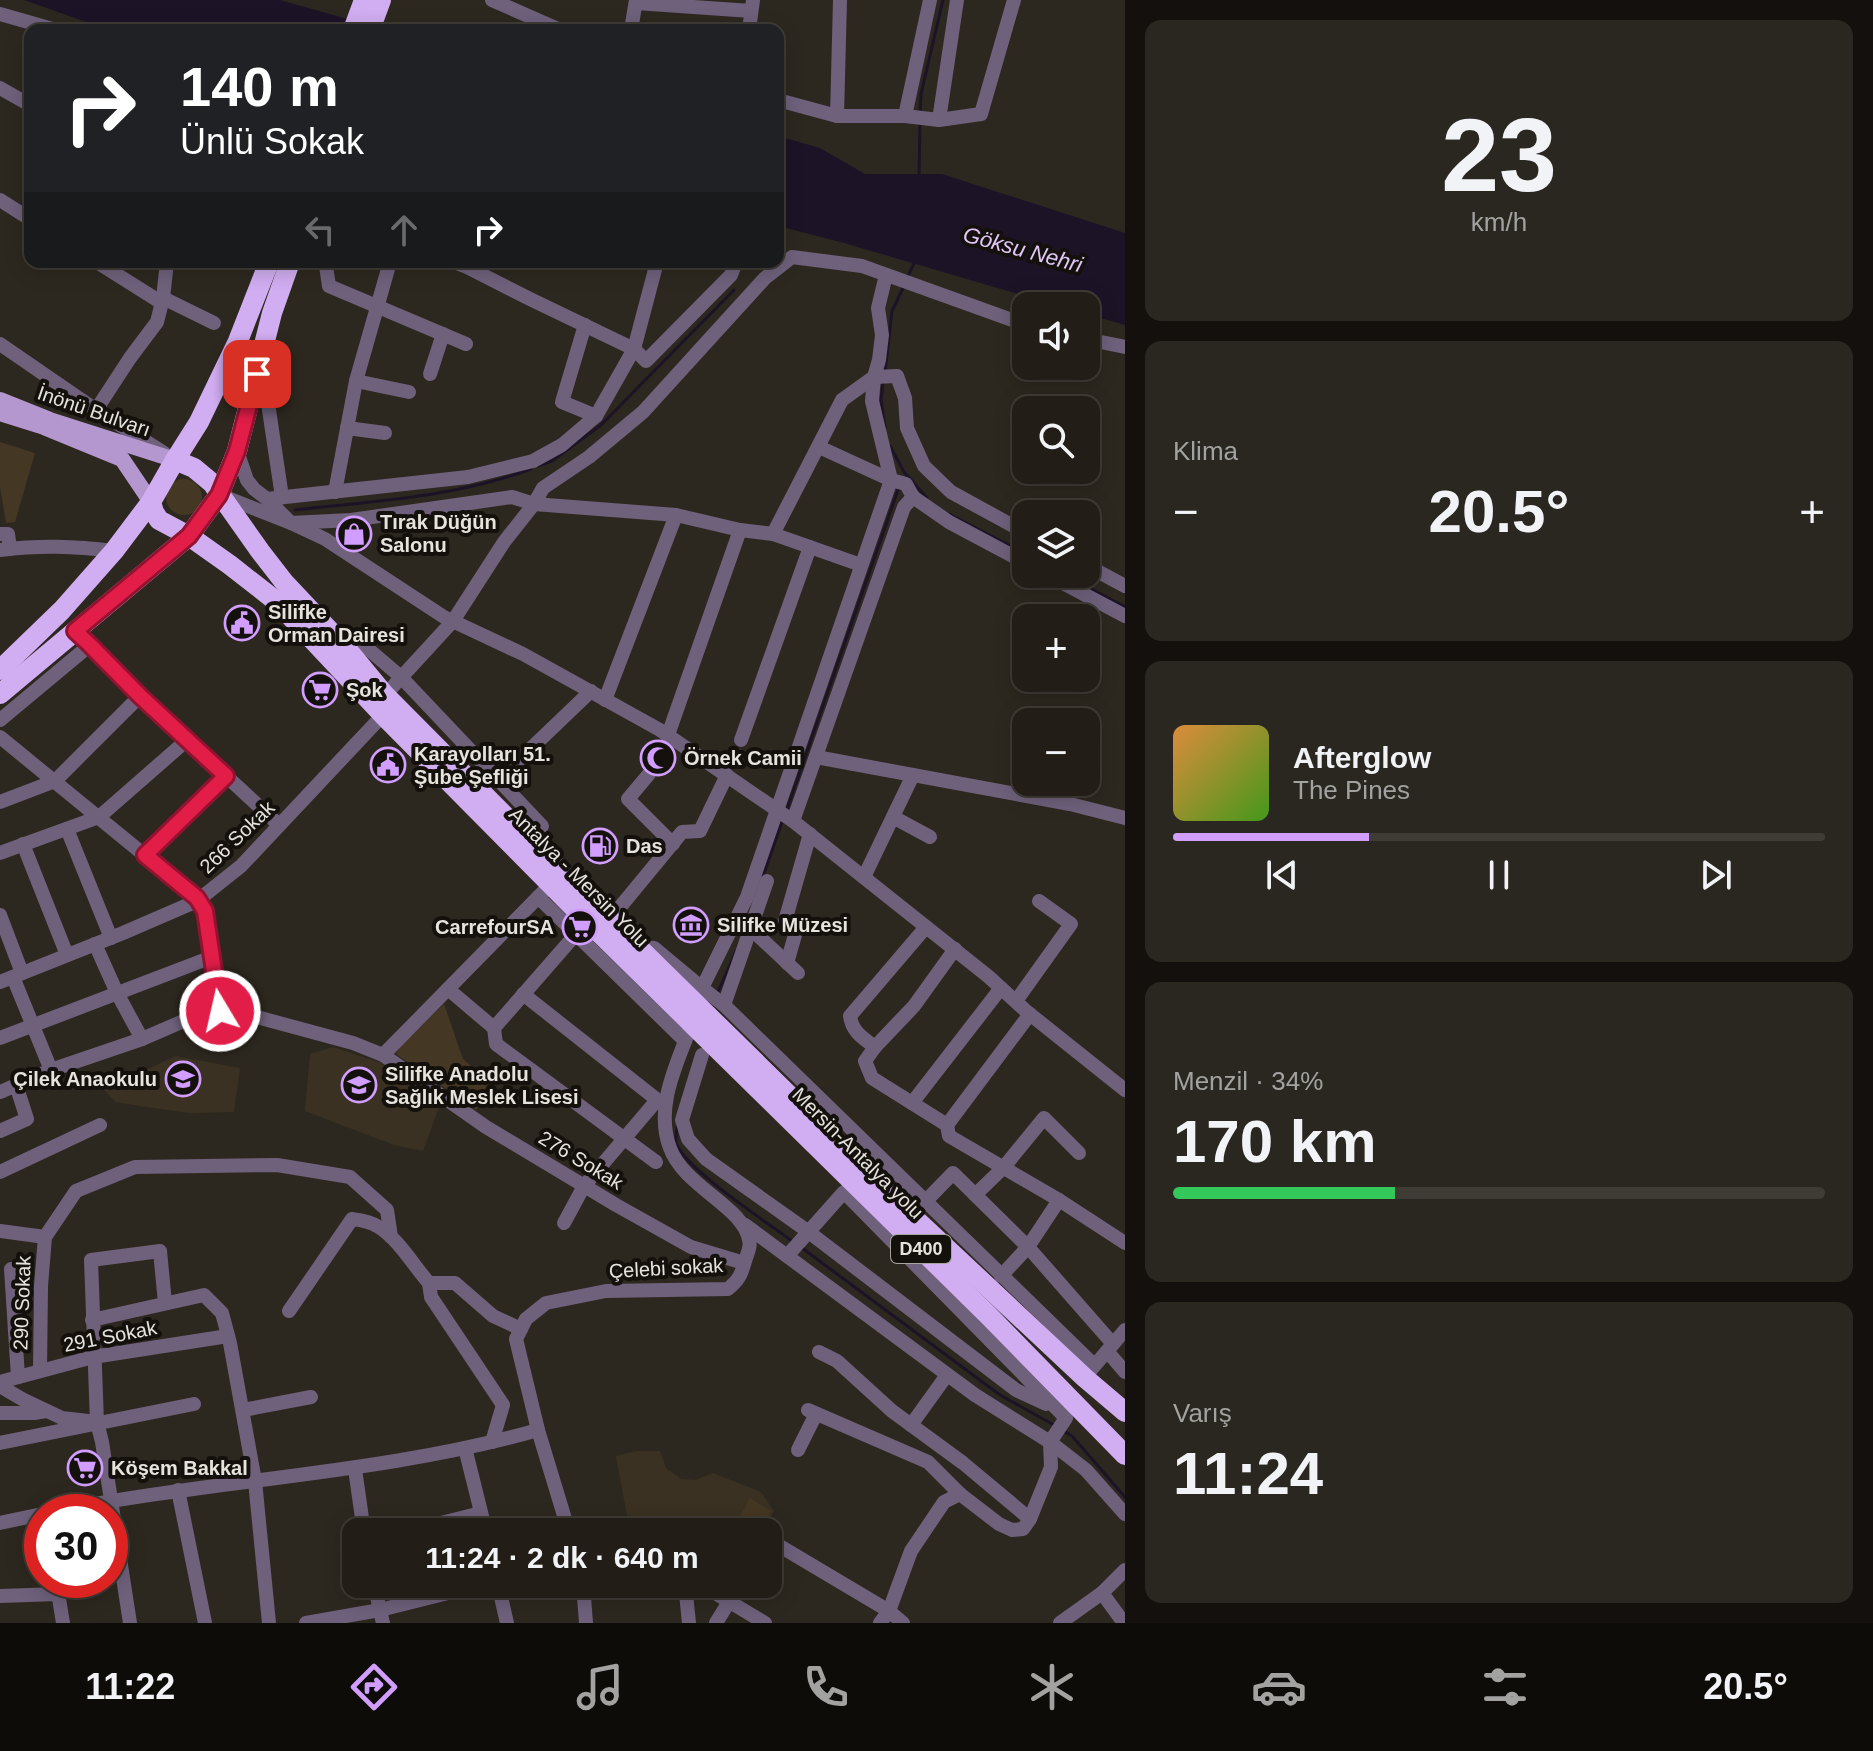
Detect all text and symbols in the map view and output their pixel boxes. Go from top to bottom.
text: 140 m [180,55,339,118]
icon: right [48,56,152,160]
text: 23 [1441,97,1557,213]
text: Ünlü Sokak [180,121,364,162]
text: km/h [1471,207,1527,237]
icon: left [298,208,342,252]
icon: ahead [382,208,426,252]
icon: right [466,208,510,252]
water label: Göksu Nehri [961,222,1086,278]
map controls [1012,292,1100,796]
button: sound [1012,292,1100,380]
pin [223,340,291,408]
icon: arrive [235,352,279,396]
street label: İnönü Bulvarı [35,381,153,441]
button: search [1012,396,1100,484]
text: Klima [1173,436,1238,466]
text: 20.5° [1429,478,1569,545]
text: − [1173,487,1199,536]
text: + [1799,487,1825,536]
button: layers [1012,500,1100,588]
place label: Tırak Düğün Salonu [380,511,497,556]
shop icon: Tırak Düğün Salonu [335,515,373,553]
place label: Silifke Orman Dairesi [268,601,405,646]
public building icon: Silifke Orman Dairesi [223,604,261,642]
button: + [1012,604,1100,692]
supermarket icon: Şok [301,671,339,709]
place label: Şok [346,679,384,701]
button: − [1012,708,1100,796]
mosque icon: Örnek Camii [639,739,677,777]
text: Afterglow [1293,741,1431,774]
place label: Karayolları 51. Şube Şefliği [414,743,551,788]
public building icon: Karayolları 51. Şube Şefliği [369,746,407,784]
place label: Örnek Camii [684,747,802,769]
text: The Pines [1293,775,1410,805]
street label: 266 Sokak [195,796,279,878]
street label: Antalya - Mersin Yolu [505,803,653,951]
fuel station icon: Das [581,827,619,865]
place label: Das [626,835,663,857]
icon: previous [1260,853,1304,897]
icon: pause [1477,853,1521,897]
icon: next [1694,853,1738,897]
museum icon: Silifke Müzesi [672,906,710,944]
supermarket icon: CarrefourSA [561,908,599,946]
place label: Silifke Müzesi [717,914,848,936]
place label: CarrefourSA [435,916,554,938]
position arrow [178,969,262,1053]
school or university icon: Çilek Anaokulu [164,1060,202,1098]
place label: Silifke Anadolu Sağlık Meslek Lisesi [385,1063,578,1108]
school or university icon: Silifke Anadolu Sağlık Meslek Lisesi [340,1066,378,1104]
text: Menzil · 34% [1173,1066,1323,1096]
place label: Çilek Anaokulu [13,1068,157,1090]
street label: Mersin-Antalya yolu [788,1083,928,1223]
text: 170 km [1173,1108,1377,1175]
street label: 276 Sokak [535,1126,628,1194]
road number: D400 [891,1235,951,1263]
street label: 290 Sokak [9,1254,35,1351]
street label: Çelebi sokak [608,1254,725,1282]
street label: 291 Sokak [62,1316,159,1356]
text: Varış [1173,1398,1232,1428]
text: 11:24 [1173,1440,1323,1507]
supermarket icon: Köşem Bakkal [66,1449,104,1487]
place label: Köşem Bakkal [111,1457,248,1479]
speed limit sign: 30 [24,1494,128,1598]
text: 11:24 · 2 dk · 640 m [425,1541,699,1574]
icon: directions [346,1659,402,1715]
icon: music [572,1659,628,1715]
icon: phone [798,1659,854,1715]
icon: climate [1024,1659,1080,1715]
icon: car [1251,1659,1307,1715]
icon: filters [1477,1659,1533,1715]
text: 11:22 [85,1666,175,1707]
text: 20.5° [1703,1666,1788,1707]

